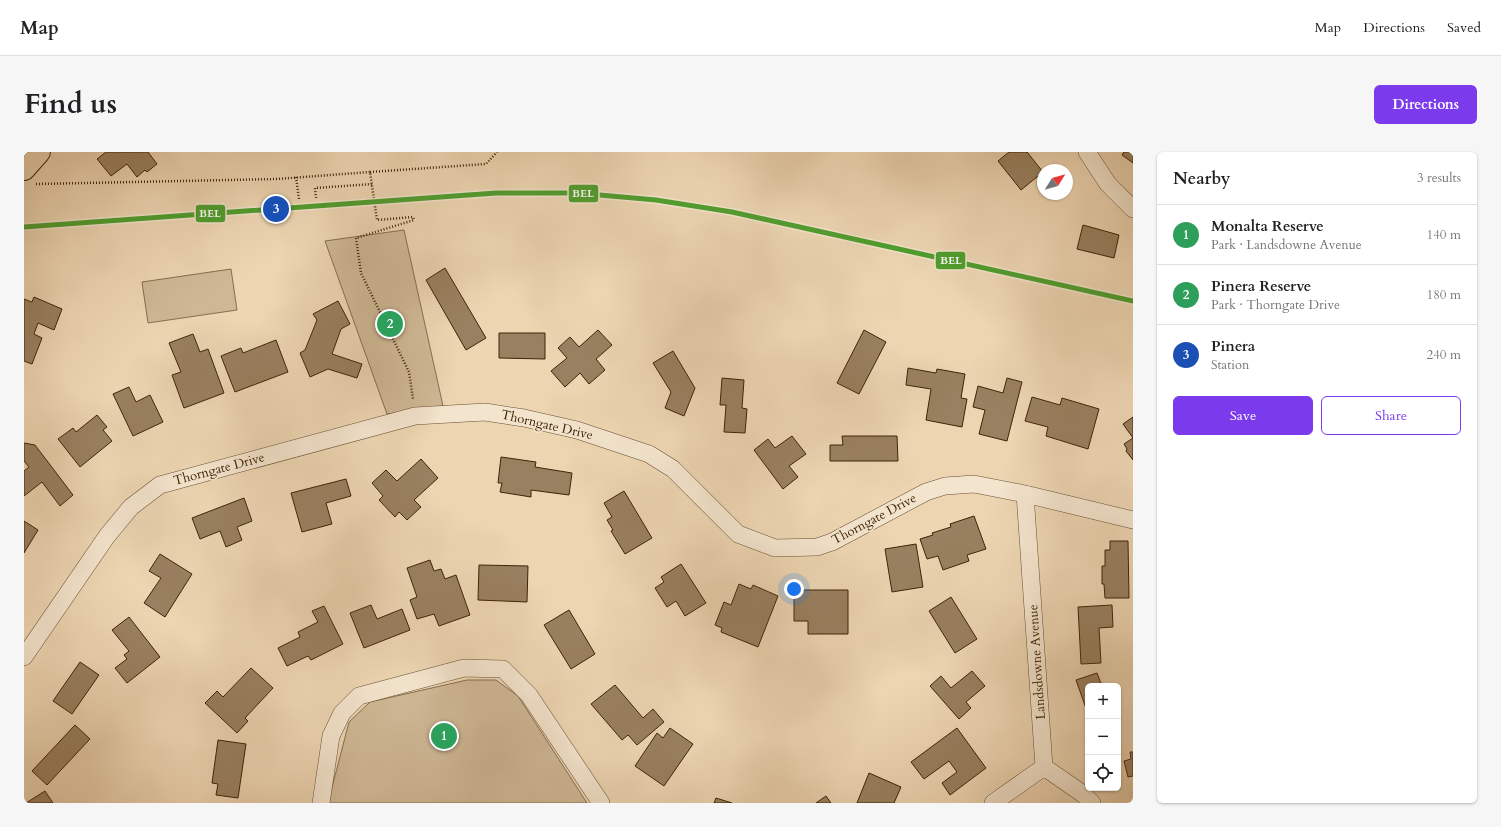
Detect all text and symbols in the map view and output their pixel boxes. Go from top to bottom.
text: Map [20,15,59,41]
text: Map [1315,18,1341,37]
text: Directions [1363,18,1425,37]
text: Saved [1447,18,1481,37]
text: Find us [24,85,117,123]
button: Directions [1374,85,1477,124]
north arrow [1037,164,1073,200]
text: Nearby [1173,167,1230,190]
text: 3 results [1417,169,1461,187]
line badge: BEL [568,184,599,203]
text: BEL [572,186,594,201]
pin: 3 [263,194,289,224]
line badge: BEL [195,204,226,223]
text: BEL [199,206,221,221]
text: Monalta Reserve [1211,216,1324,236]
text: 1 [1183,226,1189,244]
text: 140 m [1427,226,1461,244]
text: Park · Landsdowne Avenue [1211,236,1362,254]
line badge: BEL [935,251,966,270]
text: BEL [940,253,962,268]
text: Pinera Reserve [1211,276,1311,296]
text: 2 [1183,286,1189,304]
text: 180 m [1427,286,1461,304]
text: Park · Thorngate Drive [1211,296,1340,314]
pin: 2 [377,309,403,339]
text: Pinera [1211,336,1255,356]
text: 3 [1183,346,1189,364]
text: 240 m [1427,346,1461,364]
text: Station [1211,356,1249,374]
button: Save [1173,396,1313,435]
button: Share [1321,396,1461,435]
street label: Thorngate Drive [499,406,595,444]
street label: Thorngate Drive [171,448,267,490]
street label: Thorngate Drive [828,489,920,549]
your location [784,579,804,599]
street label: Landsdowne Avenue [1024,604,1050,720]
map controls [1085,683,1121,791]
button: + [1085,683,1121,719]
button: − [1085,719,1121,755]
pin: 1 [431,721,457,751]
button: locate [1085,755,1121,791]

